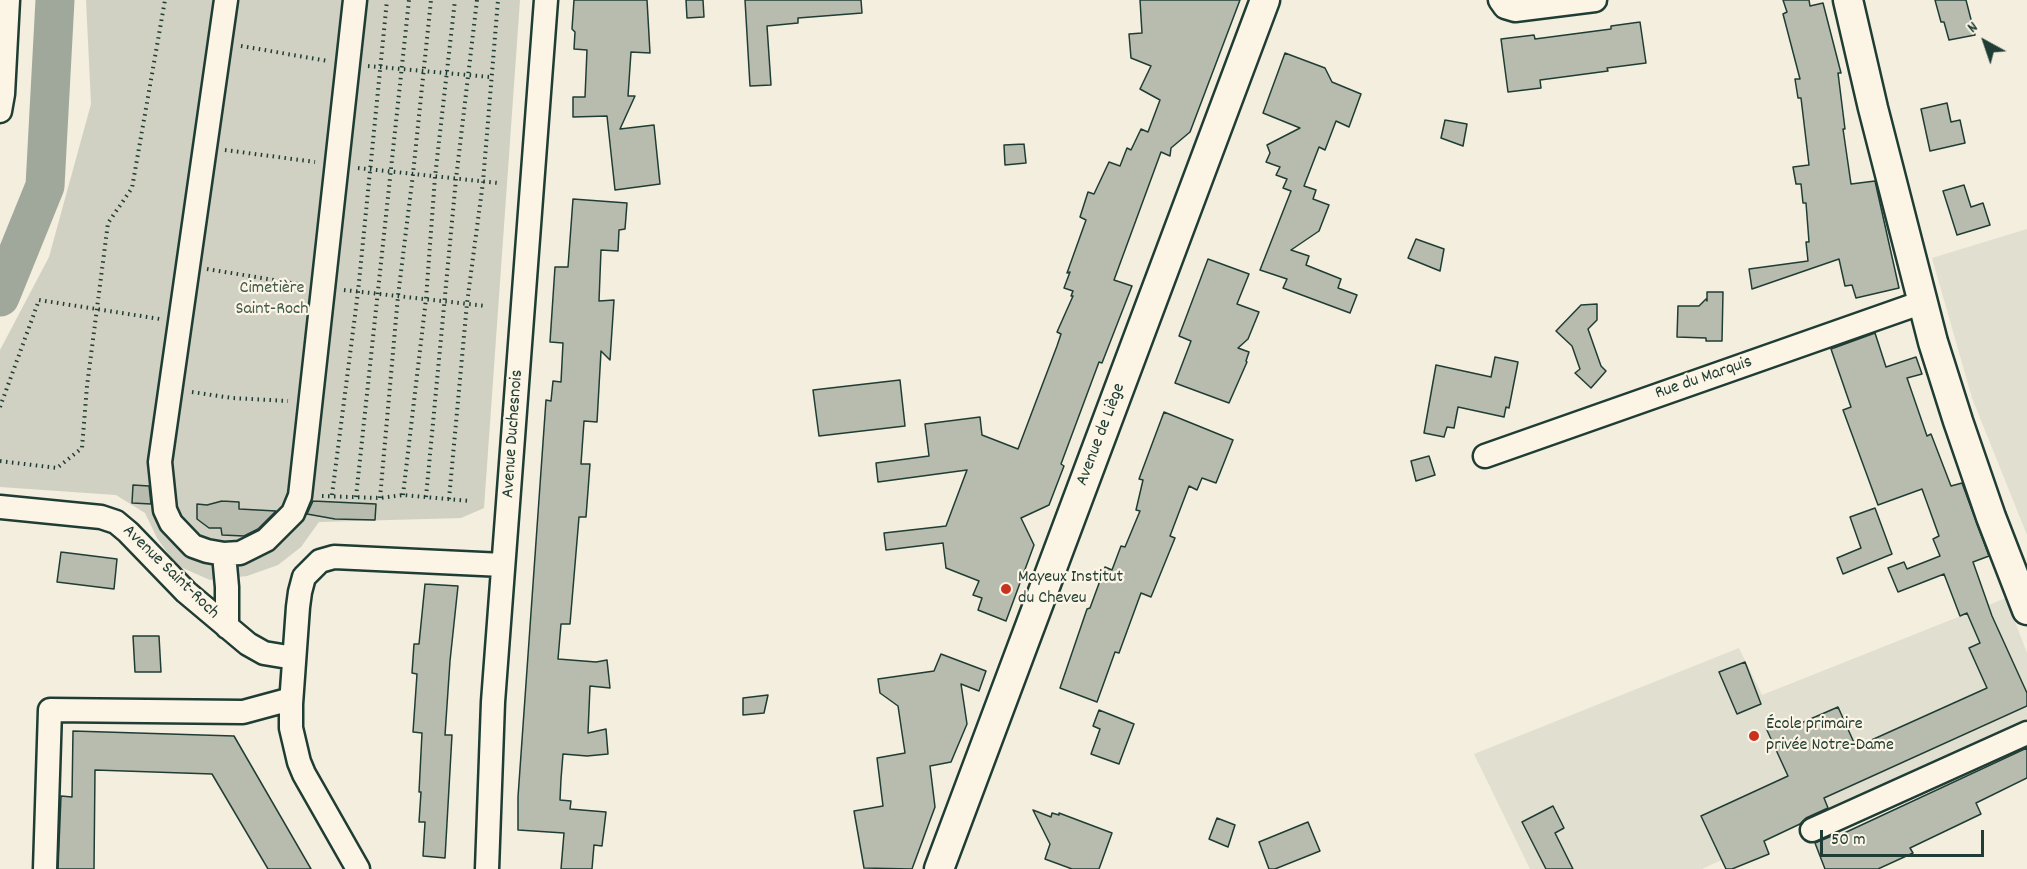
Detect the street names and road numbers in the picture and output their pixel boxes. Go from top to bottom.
street label: Rue du Marquis [1653,352,1755,406]
street label: Avenue Duchesnois [499,369,529,499]
street label: Avenue de Liège [1073,381,1131,489]
street label: Avenue Saint-Roch [117,521,223,625]

